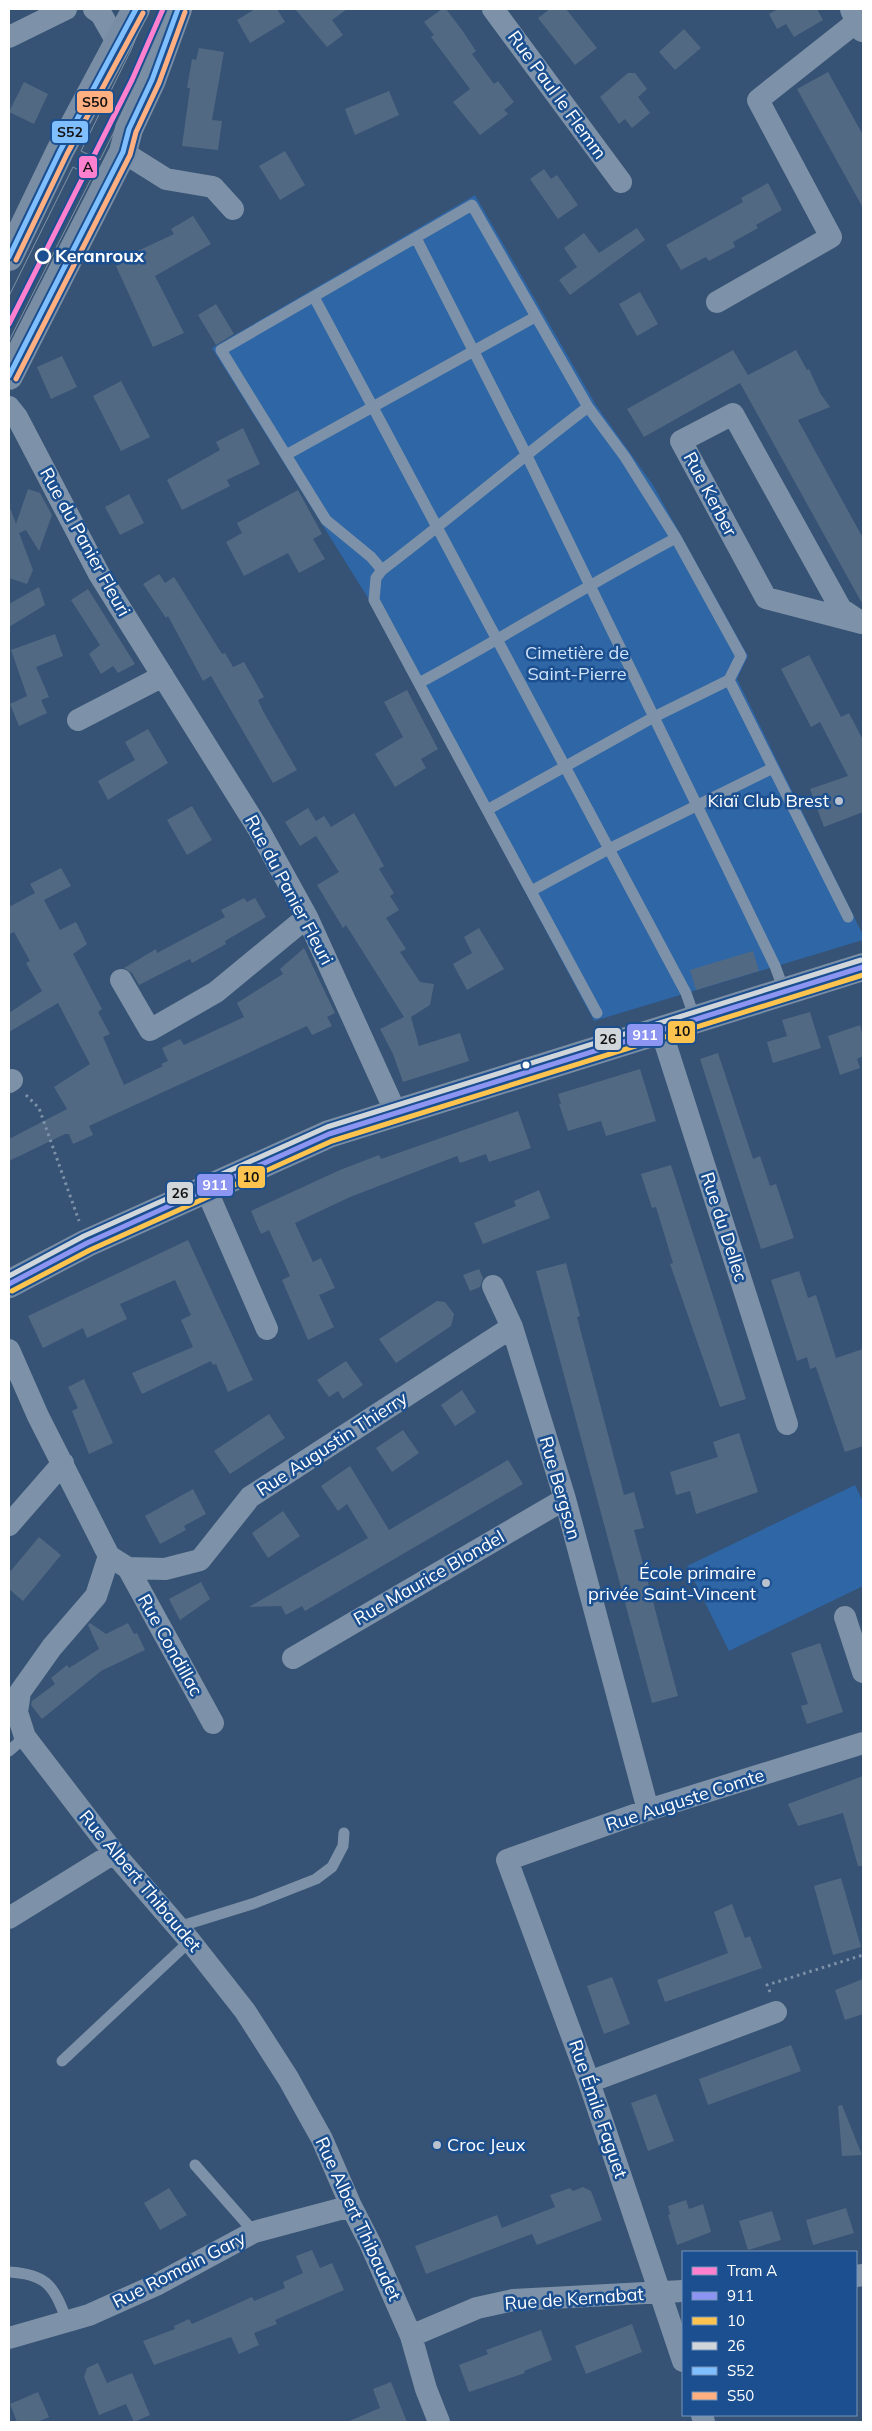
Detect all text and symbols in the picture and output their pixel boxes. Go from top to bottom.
street label: Rue Paul le Flemm [503,26,612,164]
line badge: S50 [76,90,114,114]
text: S50 [82,93,108,111]
line badge: S52 [51,120,89,144]
text: S52 [57,123,83,141]
line badge: A [78,155,98,179]
text: A [83,158,94,176]
place label: Keranroux [55,244,145,267]
marker: Keranroux [35,248,51,264]
street label: Rue Kerber [679,448,742,540]
street label: Rue du Panier Fleuri [35,463,136,620]
park label: Cimetière de Saint-Pierre [525,641,629,685]
place label: Kiaï Club Brest [707,789,829,812]
marker: Kiaï Club Brest [833,795,845,807]
street label: Rue du Panier Fleuri [240,811,339,969]
line badge: 10 [667,1020,696,1044]
text: 10 [674,1022,690,1040]
line badge: 911 [626,1023,664,1047]
text: 911 [632,1026,658,1044]
line badge: 26 [594,1027,622,1051]
text: 26 [600,1030,616,1048]
unlabelled marker [521,1060,531,1070]
line badge: 10 [237,1165,266,1189]
text: 10 [243,1168,259,1186]
street label: Rue du Dellec [696,1169,753,1285]
line badge: 911 [196,1173,234,1197]
text: 911 [202,1176,228,1194]
line badge: 26 [166,1181,194,1205]
text: 26 [172,1184,188,1202]
street label: Rue Augustin Thierry [252,1386,412,1501]
street label: Rue Bergson [535,1434,586,1542]
street label: Rue Maurice Blondel [349,1525,508,1630]
place label: École primaire privée Saint-Vincent [588,1561,756,1605]
marker: École primaire privée Saint-Vincent [760,1577,772,1589]
street label: Rue Condillac [133,1590,208,1700]
street label: Rue Auguste Comte [603,1763,767,1836]
street label: Rue Albert Thibaudet [74,1805,206,1956]
street label: Rue Émile Faguet [564,2037,633,2181]
street label: Rue Albert Thibaudet [310,2133,406,2304]
place label: Croc Jeux [447,2133,526,2156]
marker: Croc Jeux [431,2139,443,2151]
street label: Rue Romain Gary [108,2226,250,2313]
legend [682,2251,857,2416]
text: Tram A [727,2261,777,2280]
street label: Rue de Kernabat [504,2282,644,2315]
text: 911 [727,2286,754,2305]
text: 10 [727,2311,745,2330]
text: 26 [727,2336,745,2355]
text: S52 [727,2361,754,2380]
text: S50 [727,2386,754,2405]

